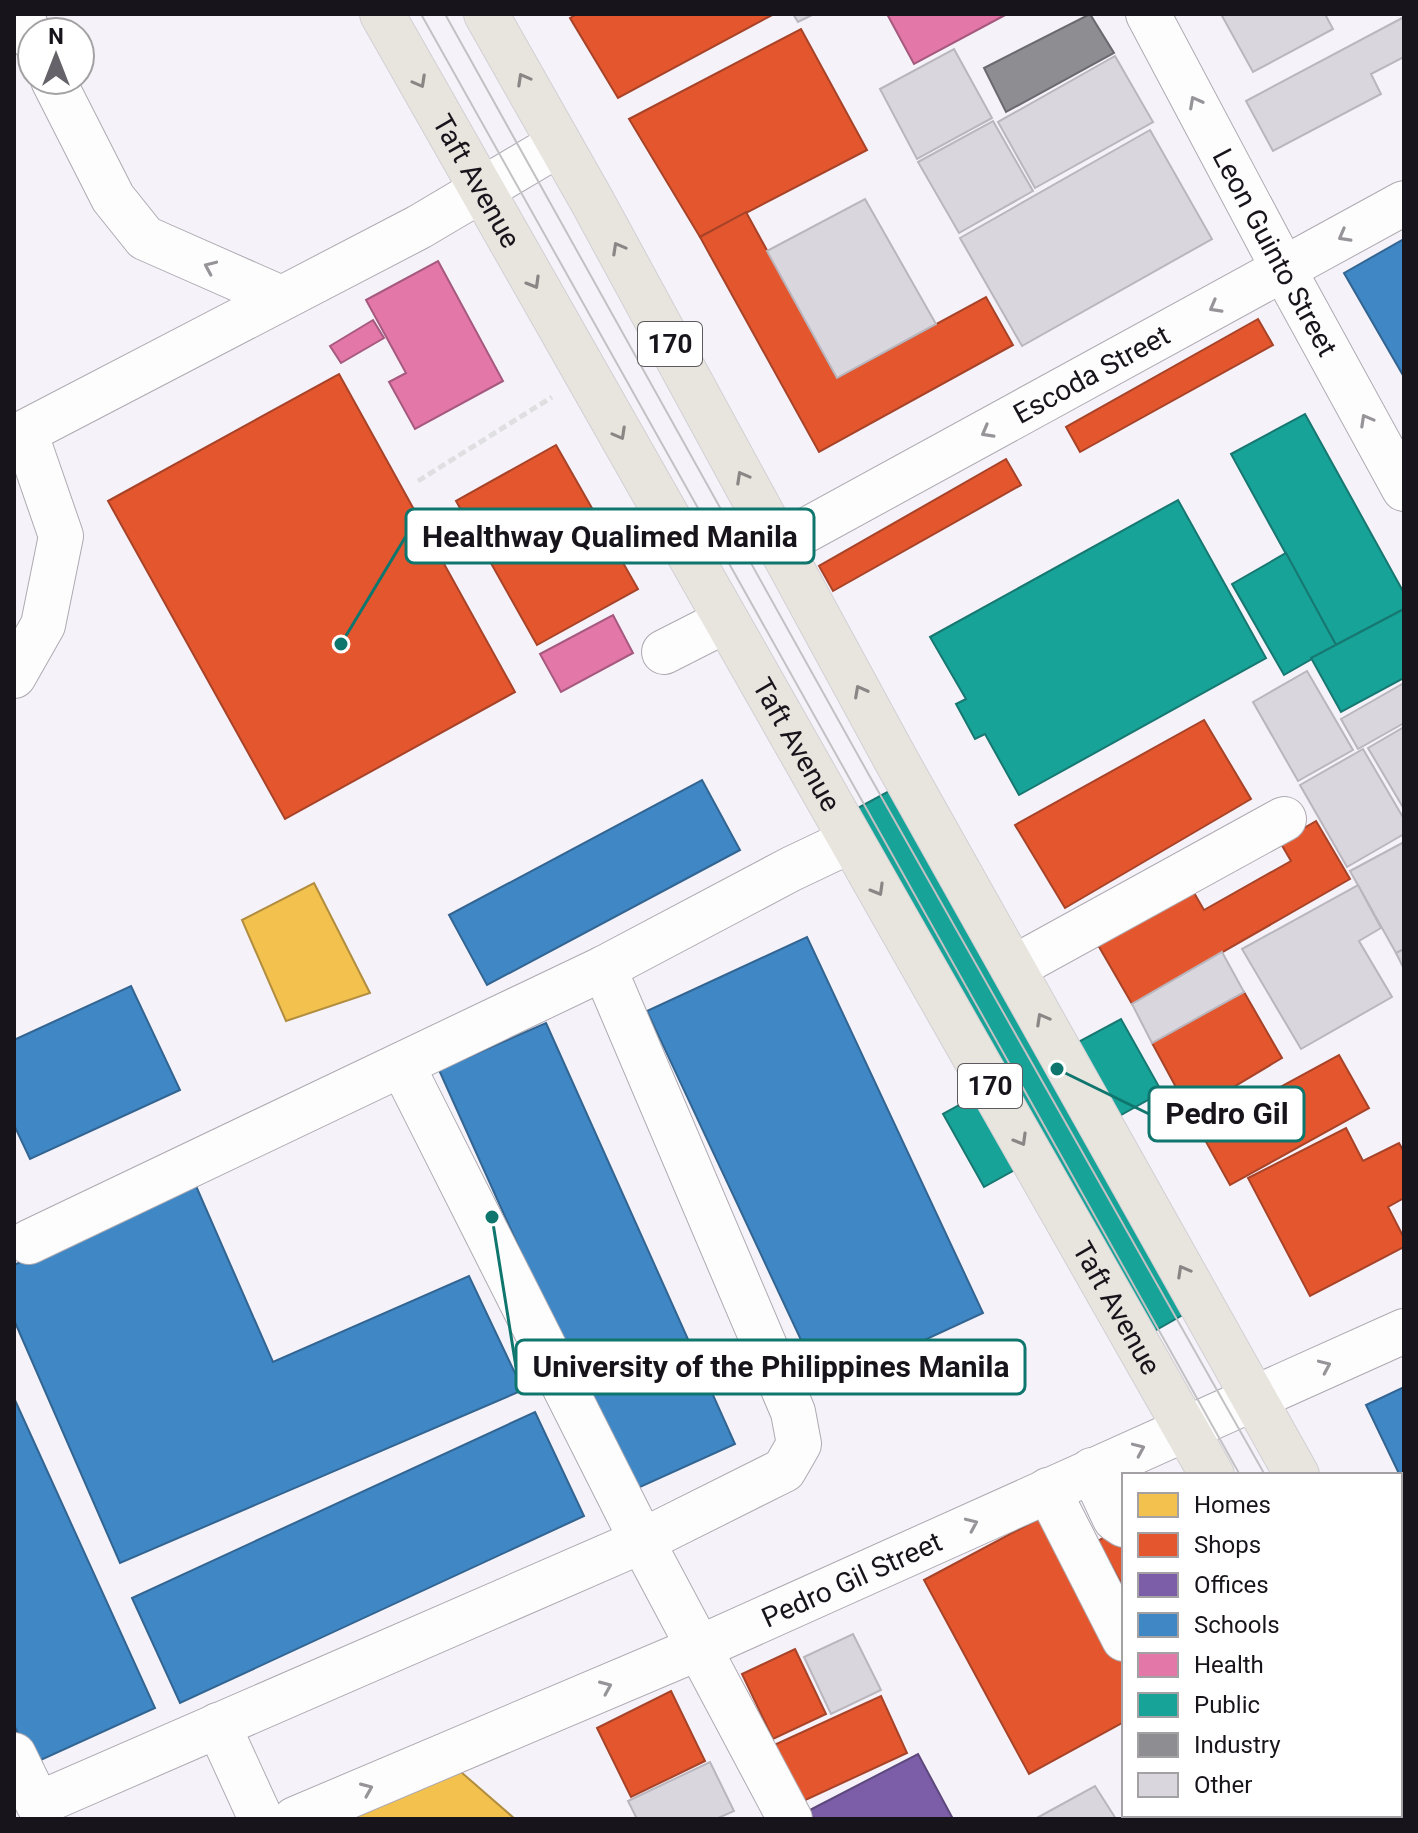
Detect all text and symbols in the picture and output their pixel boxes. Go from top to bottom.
north arrow [16,16,96,96]
text: N [48,24,64,49]
one-way arrow [410,73,426,88]
one-way arrow [517,73,532,87]
one-way arrow [1189,95,1204,110]
street label: Taft Avenue [426,109,528,253]
street label: Leon Guinto Street [1206,143,1344,362]
one-way arrow [1338,227,1352,242]
one-way arrow [612,243,628,257]
one-way arrow [204,260,218,276]
one-way arrow [524,274,540,289]
one-way arrow [1210,297,1224,313]
street label: Escoda Street [1008,318,1175,430]
road number: 170 [638,322,702,366]
one-way arrow [1361,414,1376,429]
one-way arrow [982,422,996,438]
one-way arrow [611,426,626,441]
one-way arrow [736,471,752,486]
callout: Healthway Qualimed Manila [406,509,814,563]
text: Healthway Qualimed Manila [422,519,798,554]
street label: Taft Avenue [746,672,848,817]
one-way arrow [854,685,869,699]
one-way arrow [868,881,884,896]
one-way arrow [1036,1014,1052,1028]
road number: 170 [958,1064,1022,1108]
callout: Pedro Gil [1149,1087,1304,1141]
text: Pedro Gil [1165,1096,1289,1131]
one-way arrow [1011,1131,1027,1146]
street label: Taft Avenue [1066,1235,1168,1380]
one-way arrow [1177,1265,1193,1280]
callout: University of the Philippines Manila [516,1340,1025,1394]
text: University of the Philippines Manila [532,1349,1010,1384]
one-way arrow [1317,1359,1331,1375]
one-way arrow [1131,1443,1145,1459]
legend [1122,1473,1402,1817]
text: Homes [1194,1491,1271,1519]
one-way arrow [964,1518,978,1534]
street label: Pedro Gil Street [756,1525,947,1634]
text: Shops [1194,1531,1261,1559]
text: Offices [1194,1571,1269,1599]
text: Schools [1194,1611,1280,1639]
text: Health [1194,1651,1264,1679]
one-way arrow [599,1680,613,1697]
text: Public [1194,1691,1260,1719]
text: Industry [1194,1731,1281,1759]
text: Other [1194,1771,1252,1799]
one-way arrow [359,1782,373,1798]

